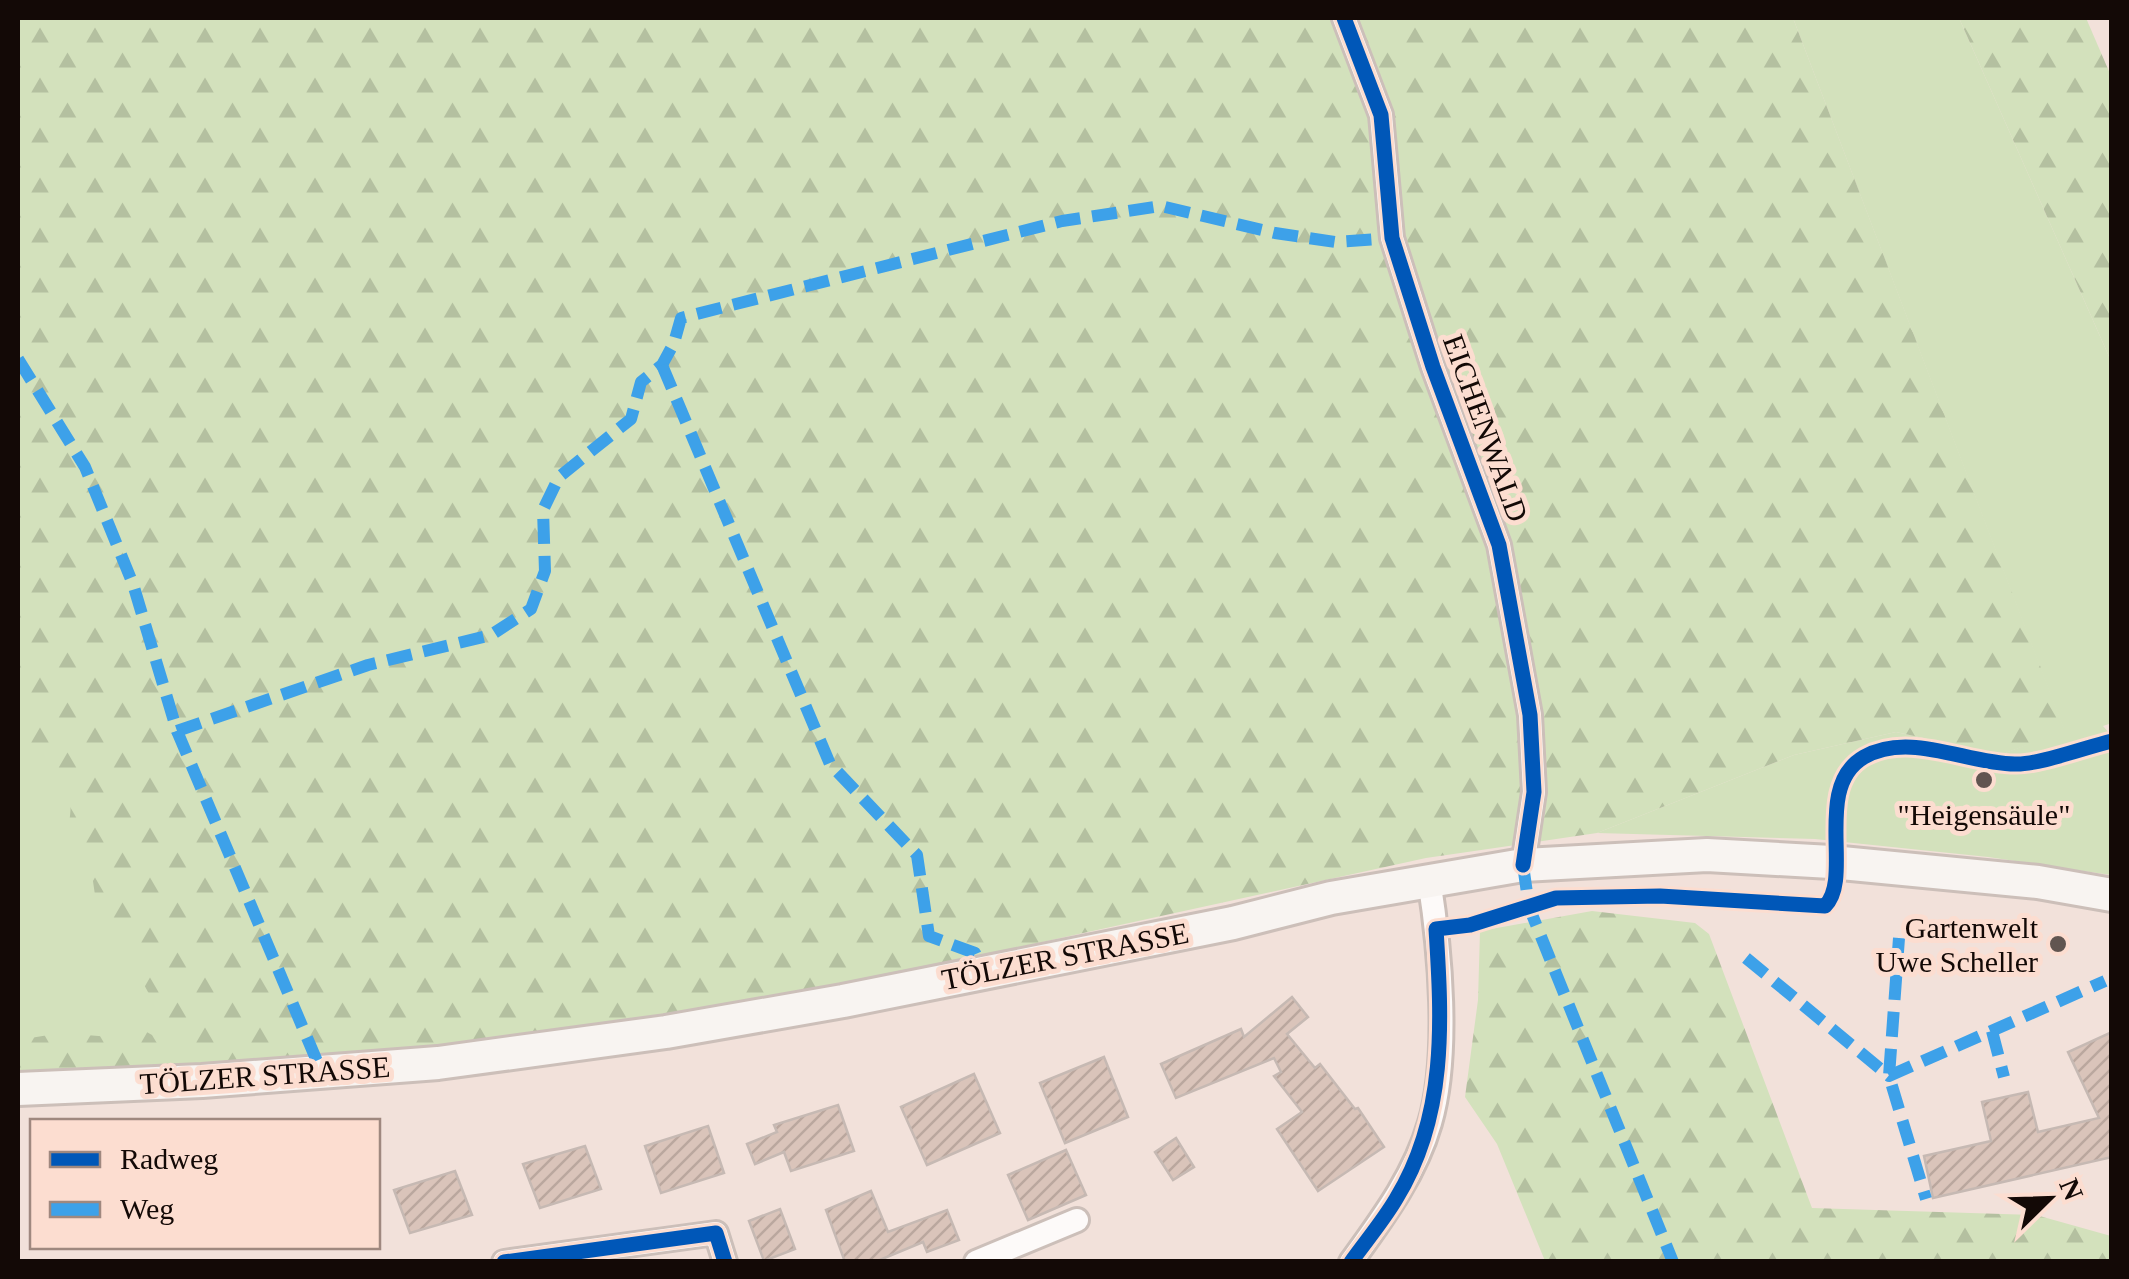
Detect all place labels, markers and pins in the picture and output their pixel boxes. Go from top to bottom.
marker: "Heigensäule" [1973,769,1995,791]
place label: "Heigensäule" [1898,798,2070,831]
place label: Gartenwelt Uwe Scheller [1876,911,2039,978]
marker: Gartenwelt Uwe Scheller [2047,933,2069,955]

